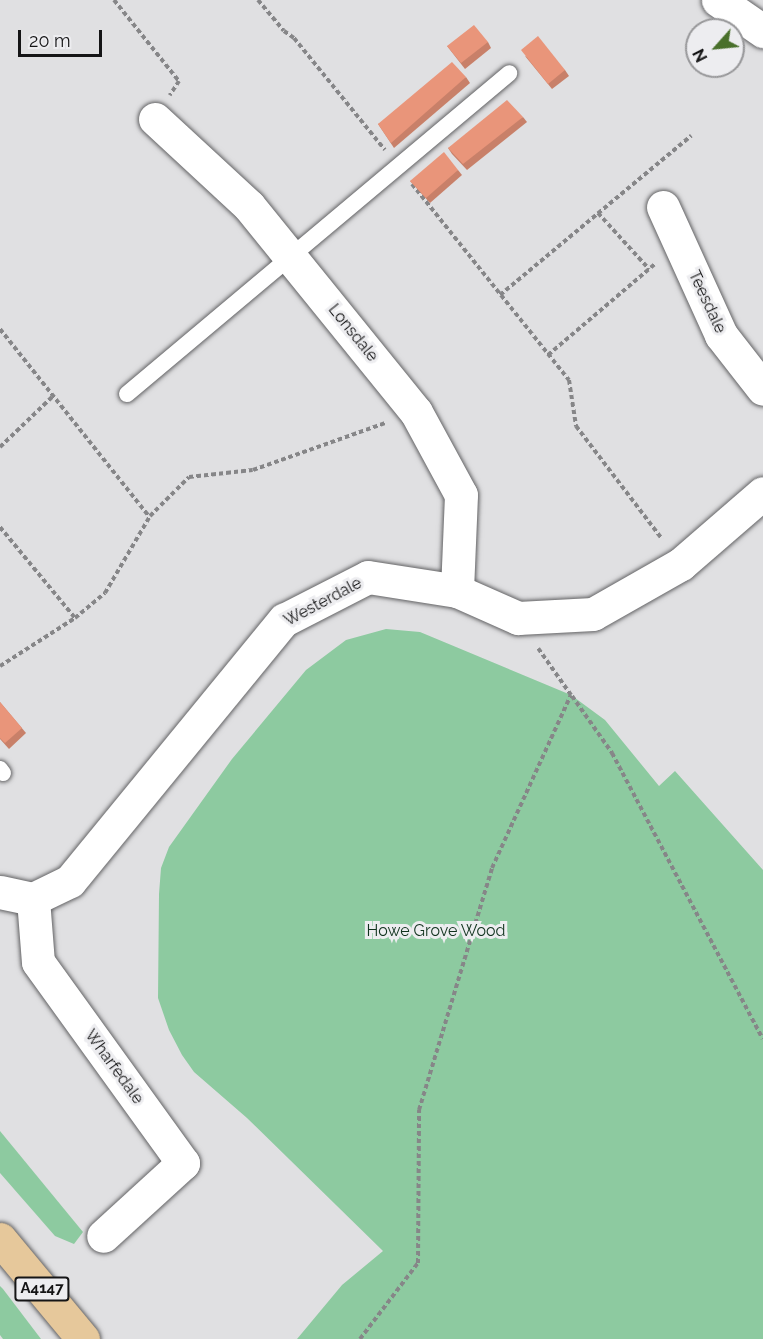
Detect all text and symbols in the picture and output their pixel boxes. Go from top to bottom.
scale bar [21,18,105,56]
north arrow [685,18,745,78]
text: 20 m [29,30,71,51]
text: N [689,46,712,65]
street label: Teesdale [684,268,730,336]
street label: Lonsdale [324,300,382,366]
street label: Westerdale [281,574,365,630]
park label: Howe Grove Wood [366,921,506,941]
street label: Wharfedale [81,1026,147,1108]
road number: A4147 [14,1277,70,1301]

